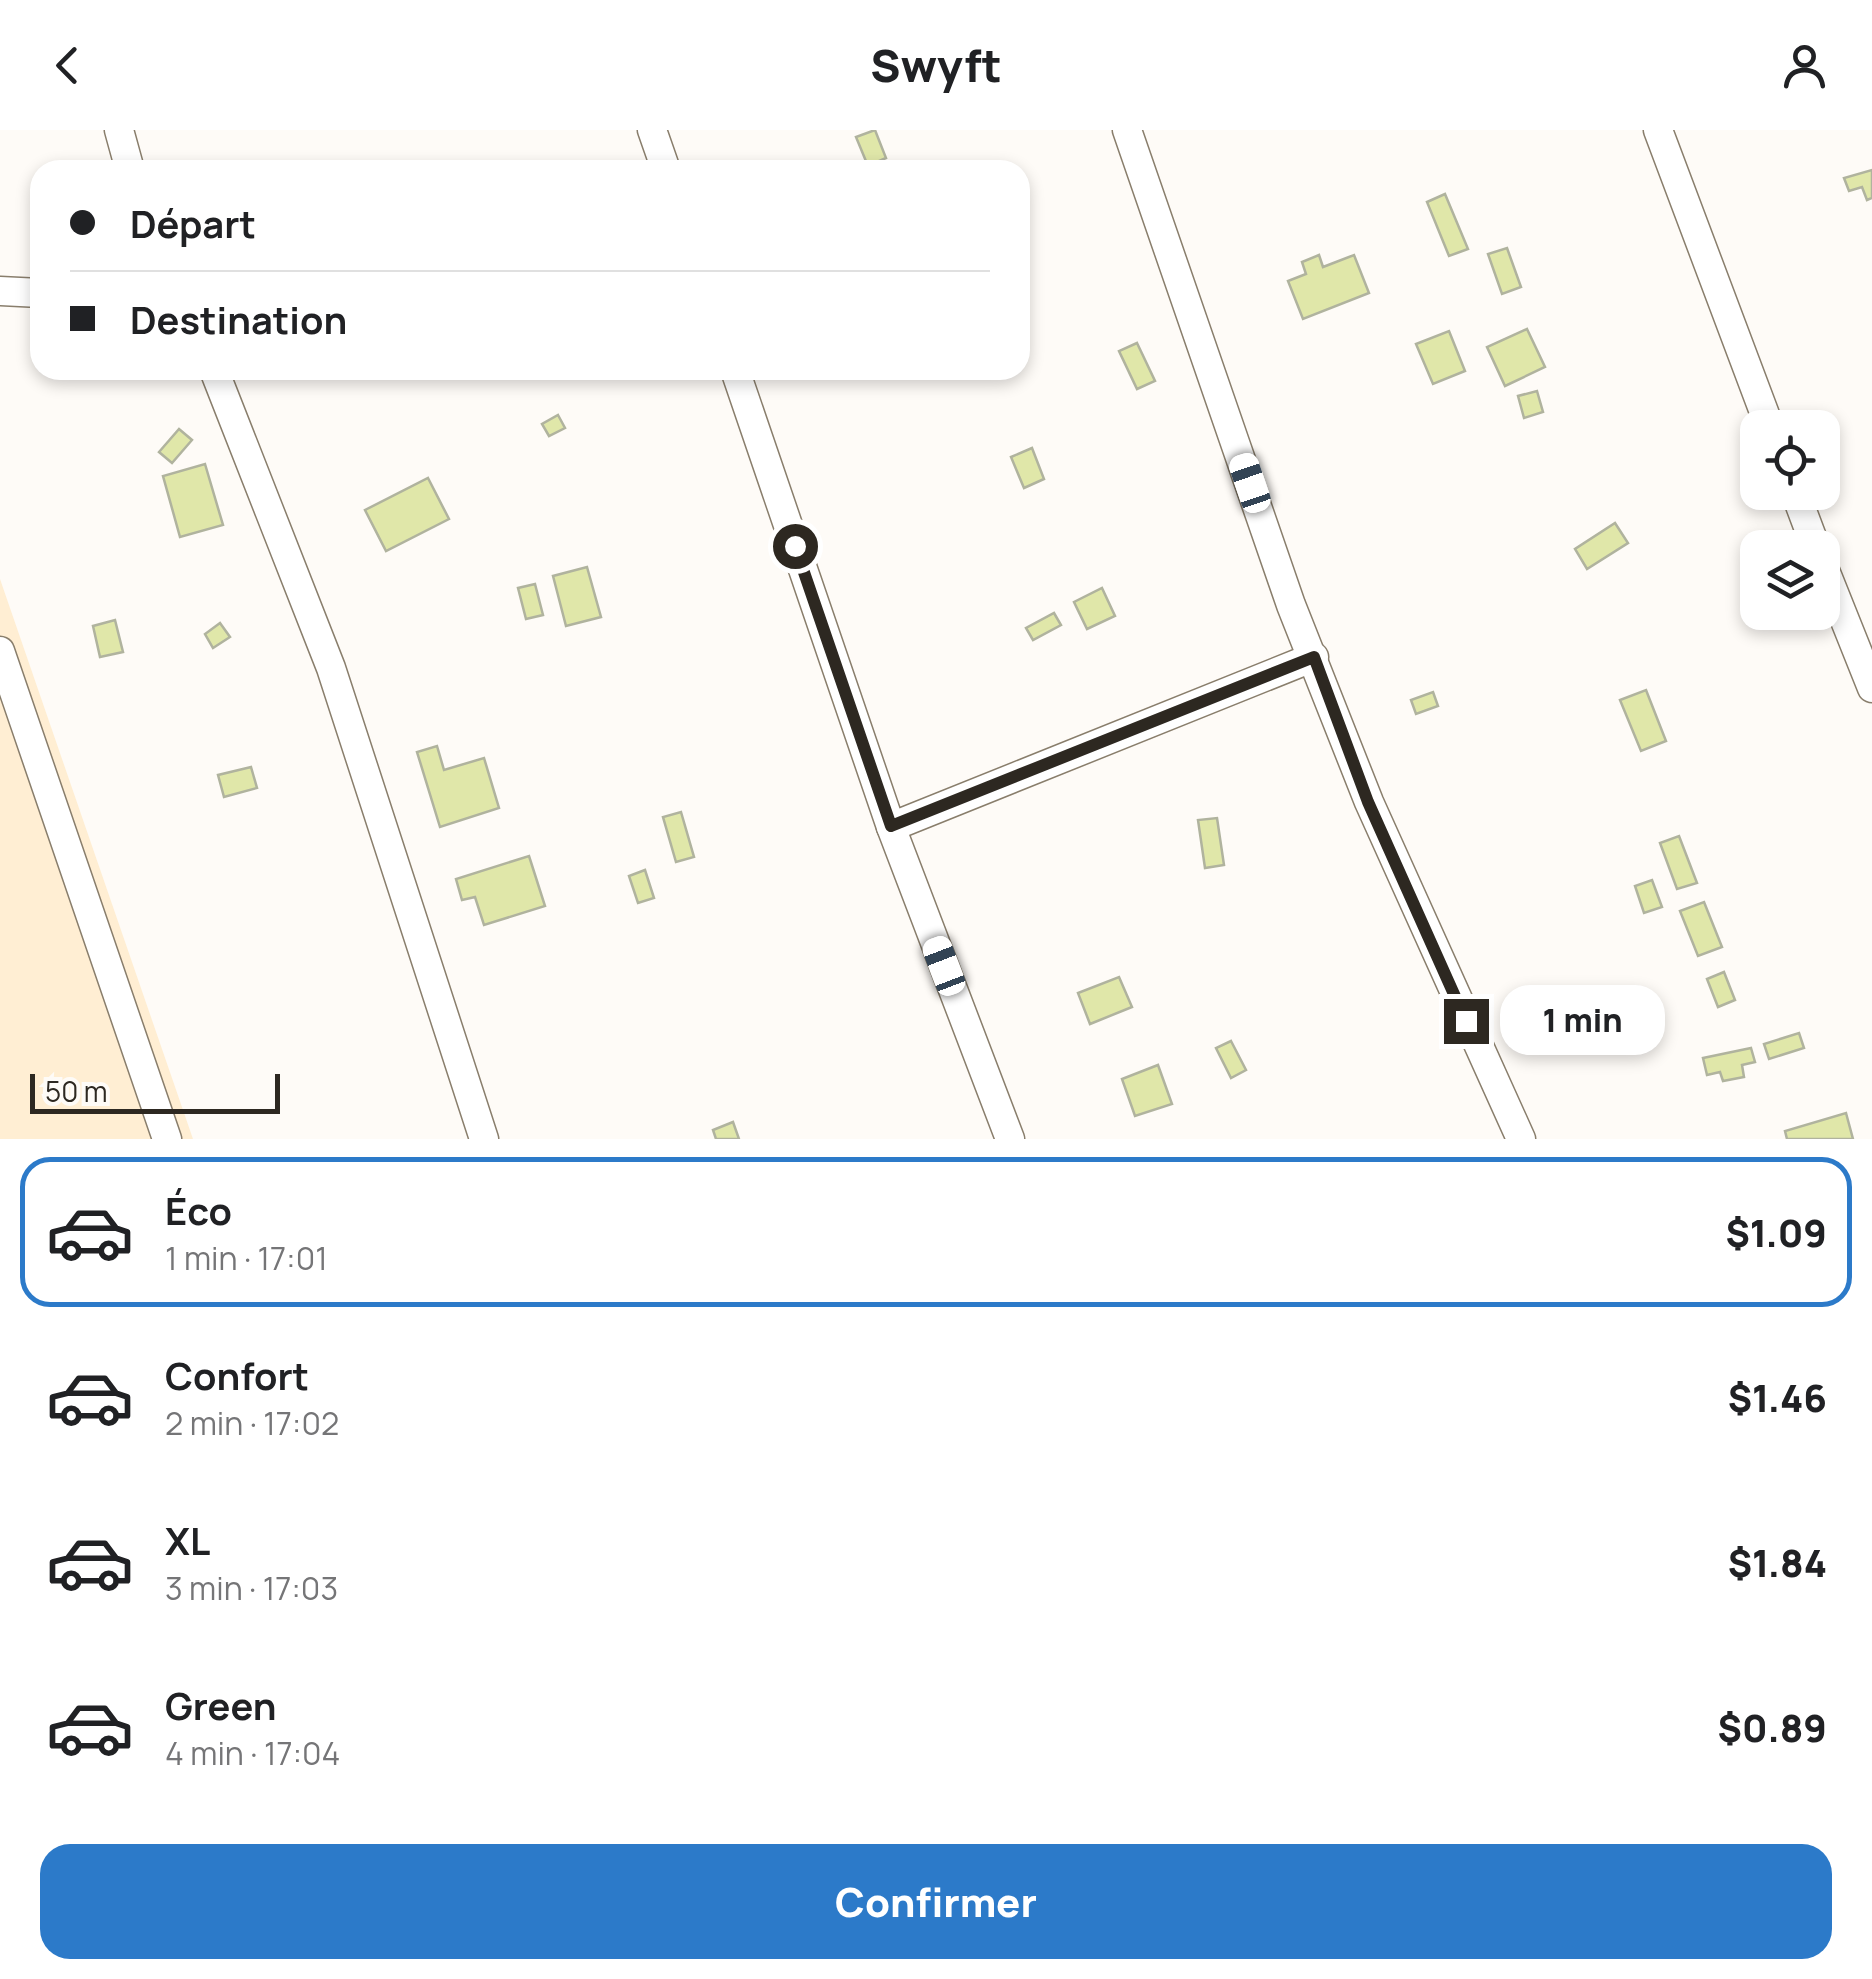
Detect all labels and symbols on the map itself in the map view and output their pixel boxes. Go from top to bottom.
car [1226,450,1274,516]
route start [773,524,818,569]
car [919,933,969,999]
callout: 1 min [1501,986,1666,1056]
route end [1444,999,1489,1044]
scale bar [30,1069,280,1114]

